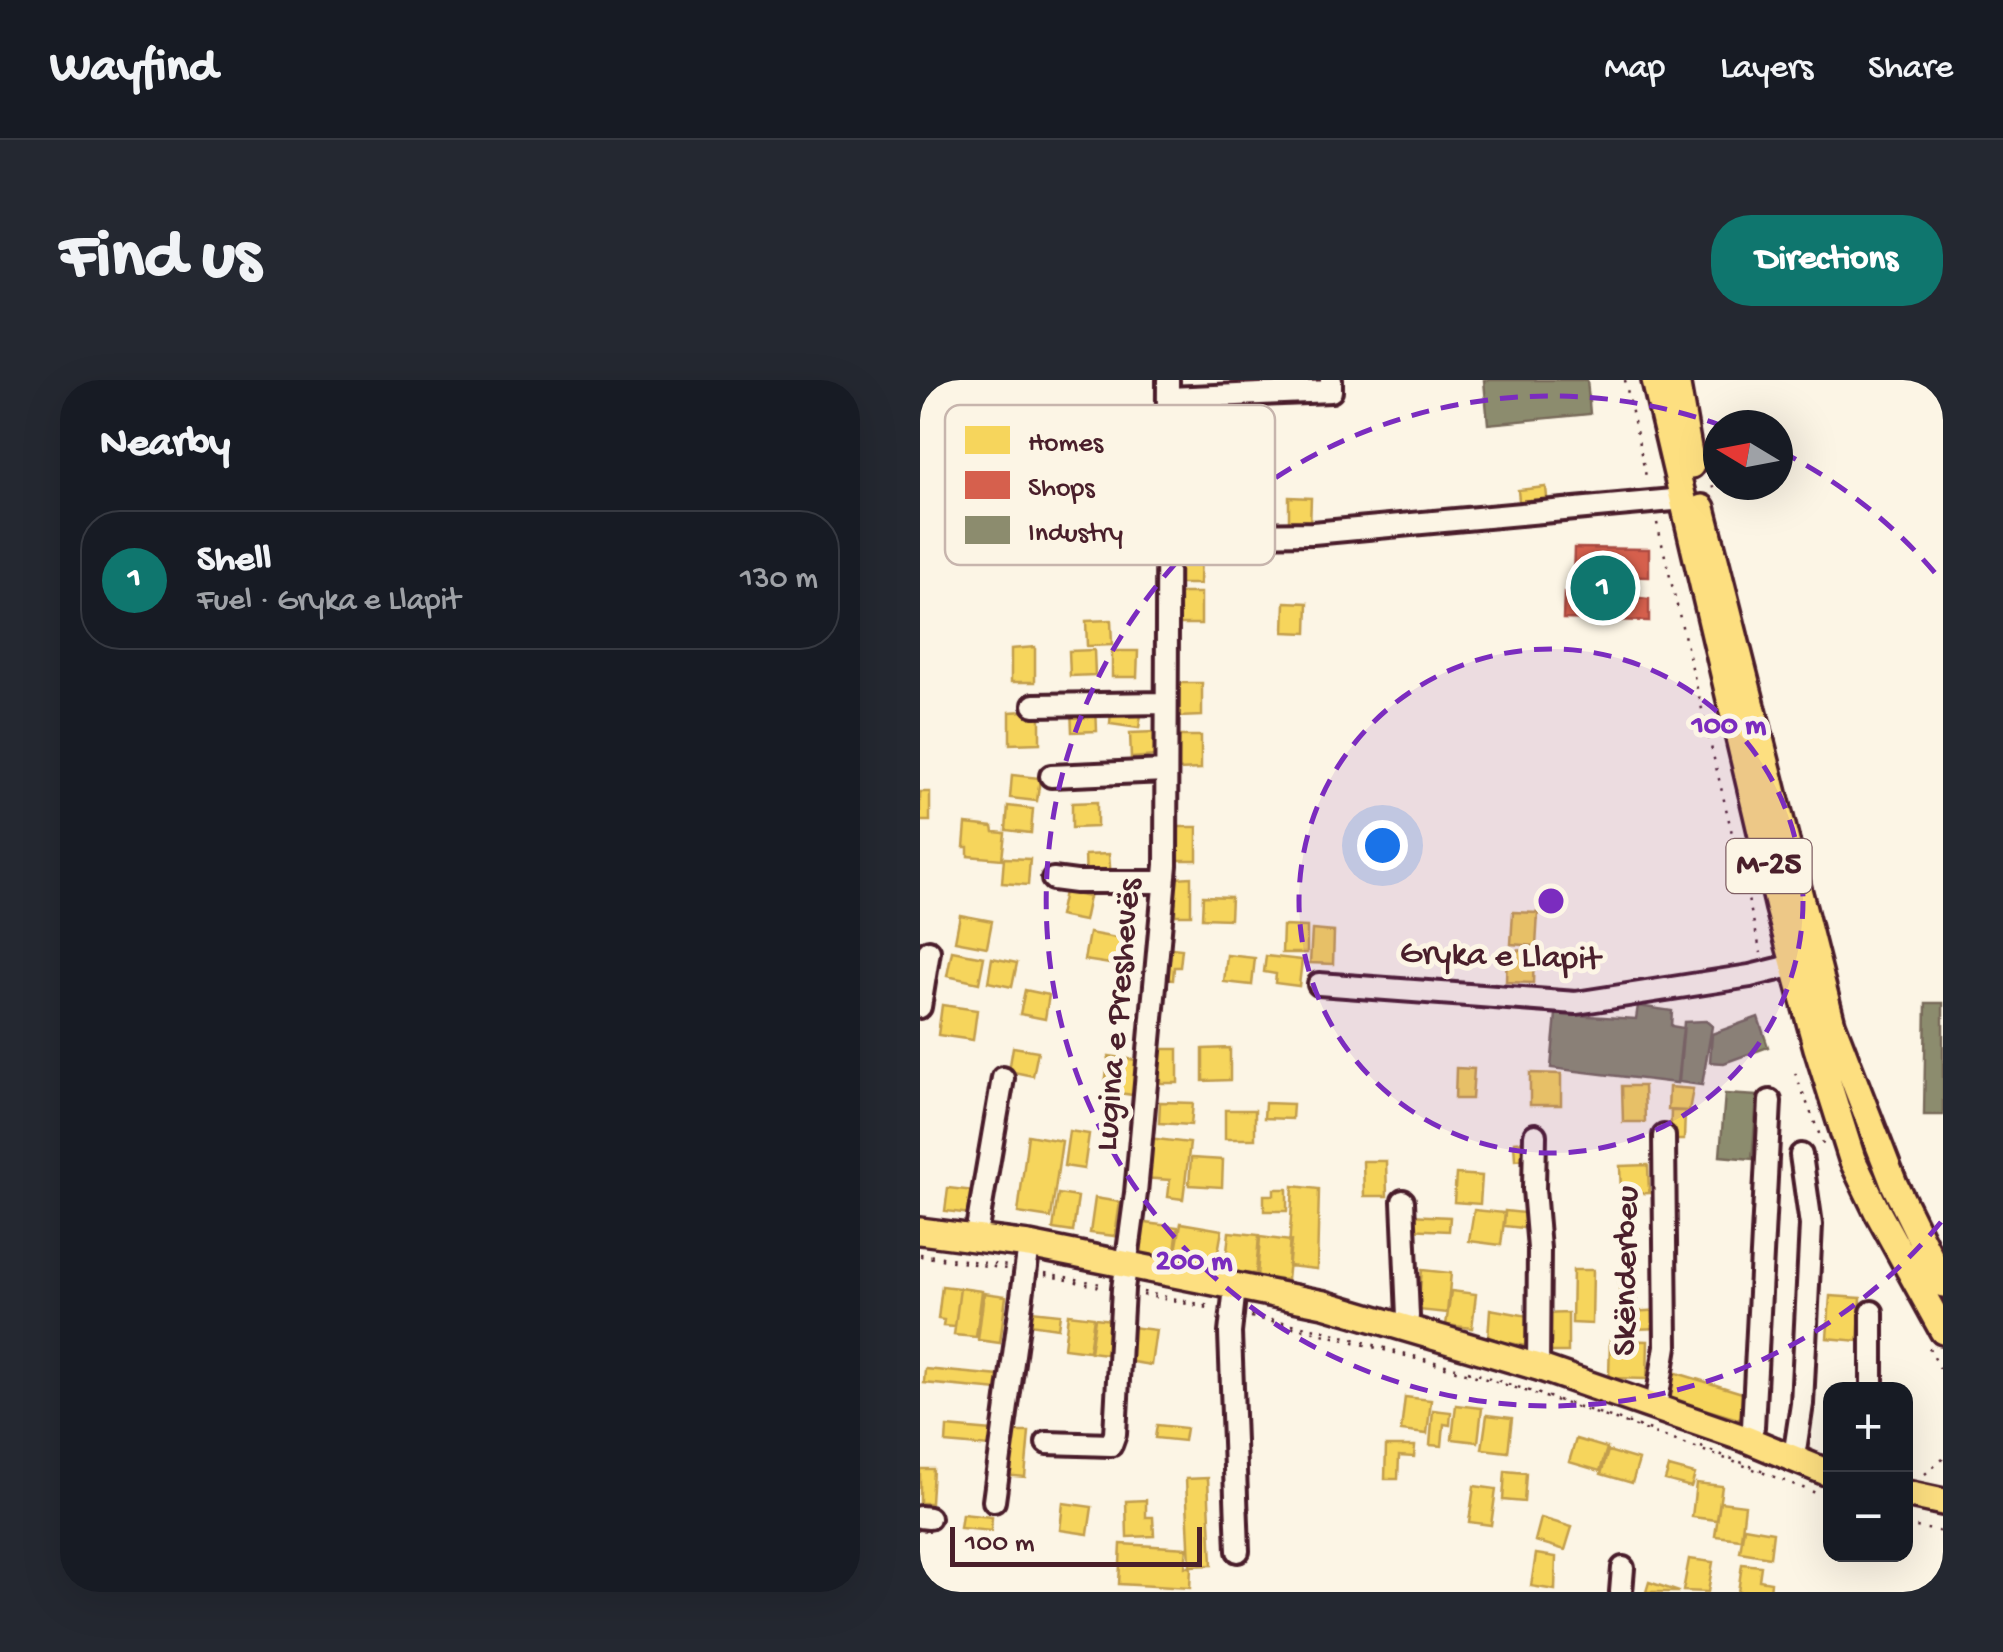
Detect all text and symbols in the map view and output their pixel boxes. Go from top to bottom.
text: Wayfind [50,41,217,98]
text: Map [1604,49,1665,90]
text: Layers [1720,49,1813,90]
text: Share [1868,49,1953,90]
button: Directions [1711,215,1943,306]
text: Find us [60,219,261,302]
legend [945,405,1275,565]
north arrow [1703,410,1793,500]
text: Nearby [100,421,230,470]
text: Homes [1028,428,1104,461]
text: Shops [1028,473,1095,506]
text: Industry [1028,518,1123,551]
text: Shell [197,539,271,583]
pin: 1 [1570,550,1636,626]
text: 1 [128,561,141,599]
text: 130 m [740,561,818,599]
text: Fuel · Gryka e Llapit [197,583,460,621]
text: 100 m [1691,710,1767,745]
your location [1357,820,1408,871]
road number: M-25 [1726,839,1812,893]
street label: Lugina e Preshevës [1088,876,1152,1153]
centre of rings [1533,883,1569,919]
street label: Gryka e Llapit [1399,934,1604,982]
street label: Skënderbeu [1606,1185,1650,1357]
text: 200 m [1155,1246,1233,1281]
map controls [1823,1382,1913,1562]
button: + [1823,1382,1913,1472]
button: − [1823,1472,1913,1562]
scale bar [950,1522,1202,1566]
text: 100 m [965,1528,1035,1561]

